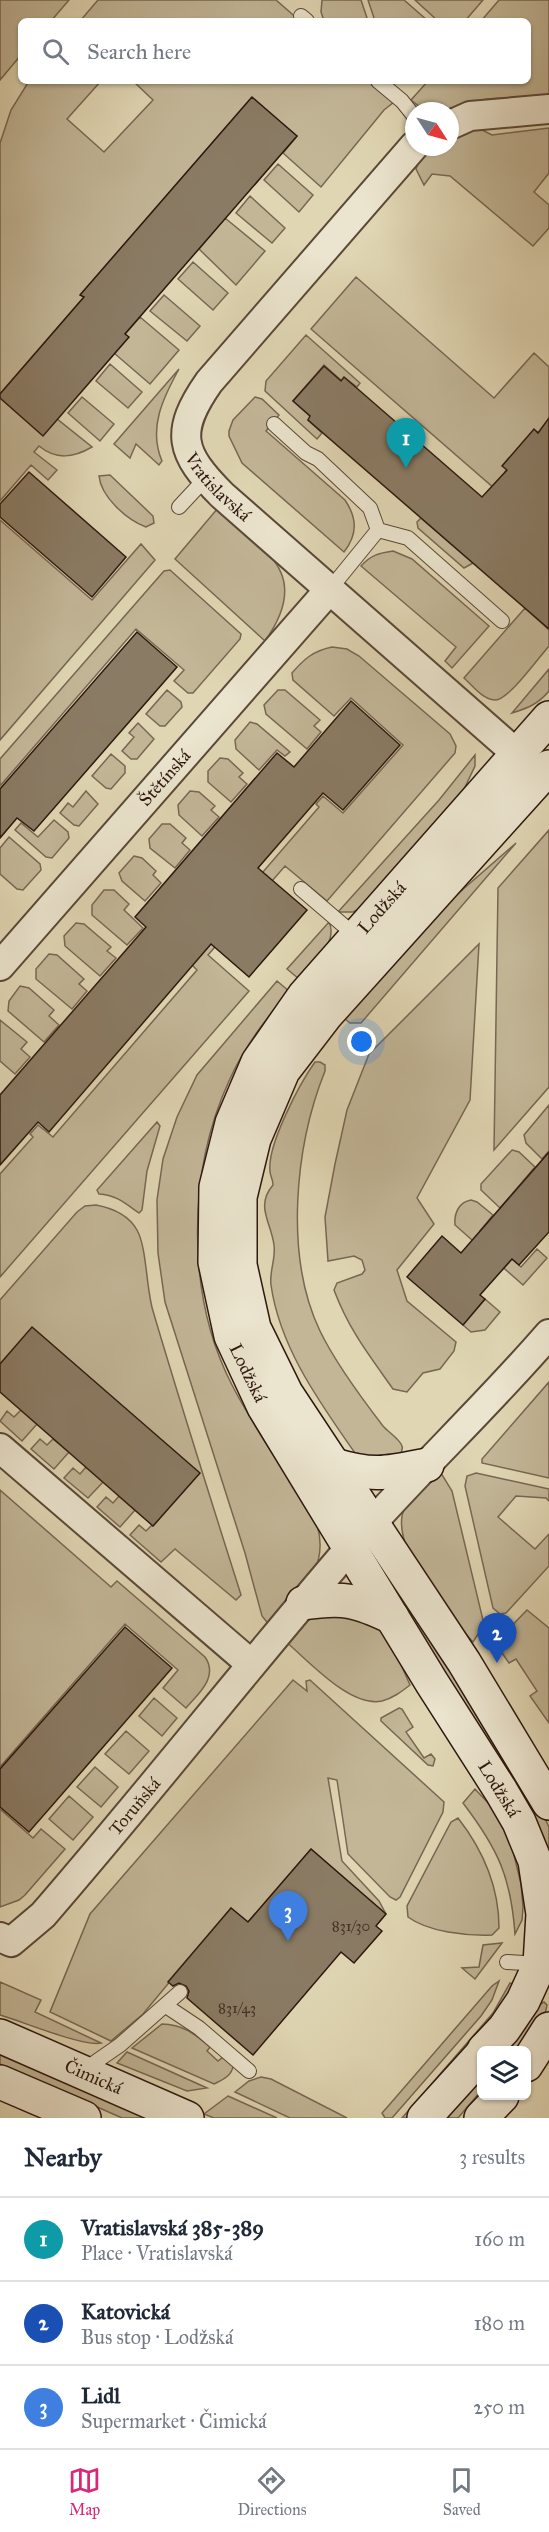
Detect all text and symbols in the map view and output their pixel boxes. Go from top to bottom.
search box [18,18,531,84]
icon: search [39,35,72,68]
text: Search here [87,38,191,65]
north arrow [405,102,459,156]
pin: 1 [386,418,426,468]
street label: Vratislavská [180,448,256,526]
street label: Štětínská [133,745,196,811]
street label: Lodžská [353,877,411,938]
your location [347,1027,376,1056]
street label: Lodžská [224,1340,272,1406]
pin: 2 [478,1614,516,1663]
street label: Lodžská [473,1757,525,1822]
street label: Toruňská [104,1773,165,1840]
pin: 3 [268,1892,308,1941]
house number: 831/30 [332,1917,370,1935]
house number: 831/43 [218,1999,256,2017]
map controls [477,2046,531,2100]
button: layers [477,2046,531,2100]
street label: Čimická [61,2054,126,2099]
text: Nearby [24,2141,102,2173]
text: 3 results [459,2145,525,2169]
text: Vratislavská 385-389 [81,2214,264,2241]
text: 1 [40,2227,47,2251]
text: 160 m [474,2227,525,2251]
text: Place · Vratislavská [81,2241,233,2265]
text: Katovická [81,2298,170,2325]
text: 2 [39,2311,48,2335]
text: 180 m [474,2311,525,2335]
text: Bus stop · Lodžská [81,2325,233,2349]
text: Lidl [81,2382,120,2409]
text: 3 [40,2395,48,2419]
text: 250 m [473,2395,525,2419]
text: Supermarket · Čimická [81,2409,267,2433]
tab: Map [68,2464,101,2519]
tab: Directions [237,2464,306,2519]
tab: Saved [443,2464,481,2519]

